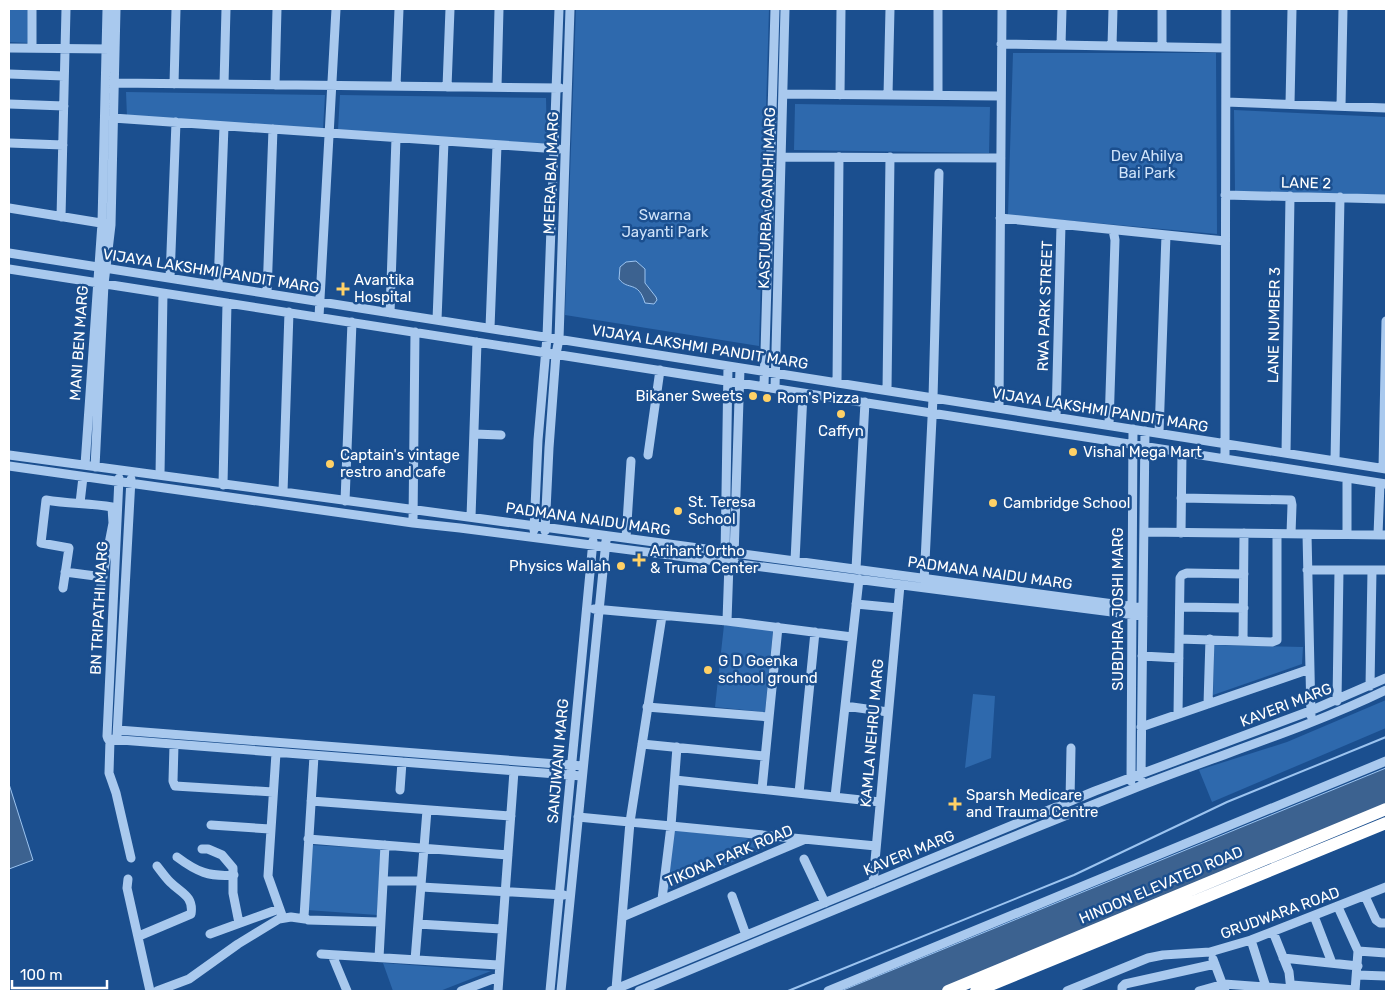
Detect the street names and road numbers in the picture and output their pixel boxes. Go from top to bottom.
street label: KASTURBA GANDHI MARG [755,107,779,289]
street label: MEERA BAI MARG [540,111,562,235]
street label: LANE 2 [1281,174,1332,192]
street label: RWA PARK STREET [1034,240,1056,372]
street label: VIJAYA LAKSHMI PANDIT MARG [101,245,321,297]
street label: LANE NUMBER 3 [1264,267,1284,383]
street label: MANI BEN MARG [66,285,92,401]
street label: VIJAYA LAKSHMI PANDIT MARG [590,321,810,373]
street label: VIJAYA LAKSHMI PANDIT MARG [990,384,1210,436]
street label: PADMANA NAIDU MARG [504,499,672,539]
street label: SUBDHRA JOSHI MARG [1109,527,1127,691]
street label: BN TRIPATHI MARG [87,541,111,675]
street label: PADMANA NAIDU MARG [906,553,1074,593]
street label: KAMLA NEHRU MARG [857,658,887,808]
street label: KAVERI MARG [1238,679,1334,731]
street label: SANJIWANI MARG [544,698,572,824]
street label: TIKONA PARK ROAD [663,821,795,891]
street label: KAVERI MARG [861,827,957,879]
street label: HINDON ELEVATED ROAD [1076,842,1246,928]
street label: GRUDWARA ROAD [1218,883,1342,943]

